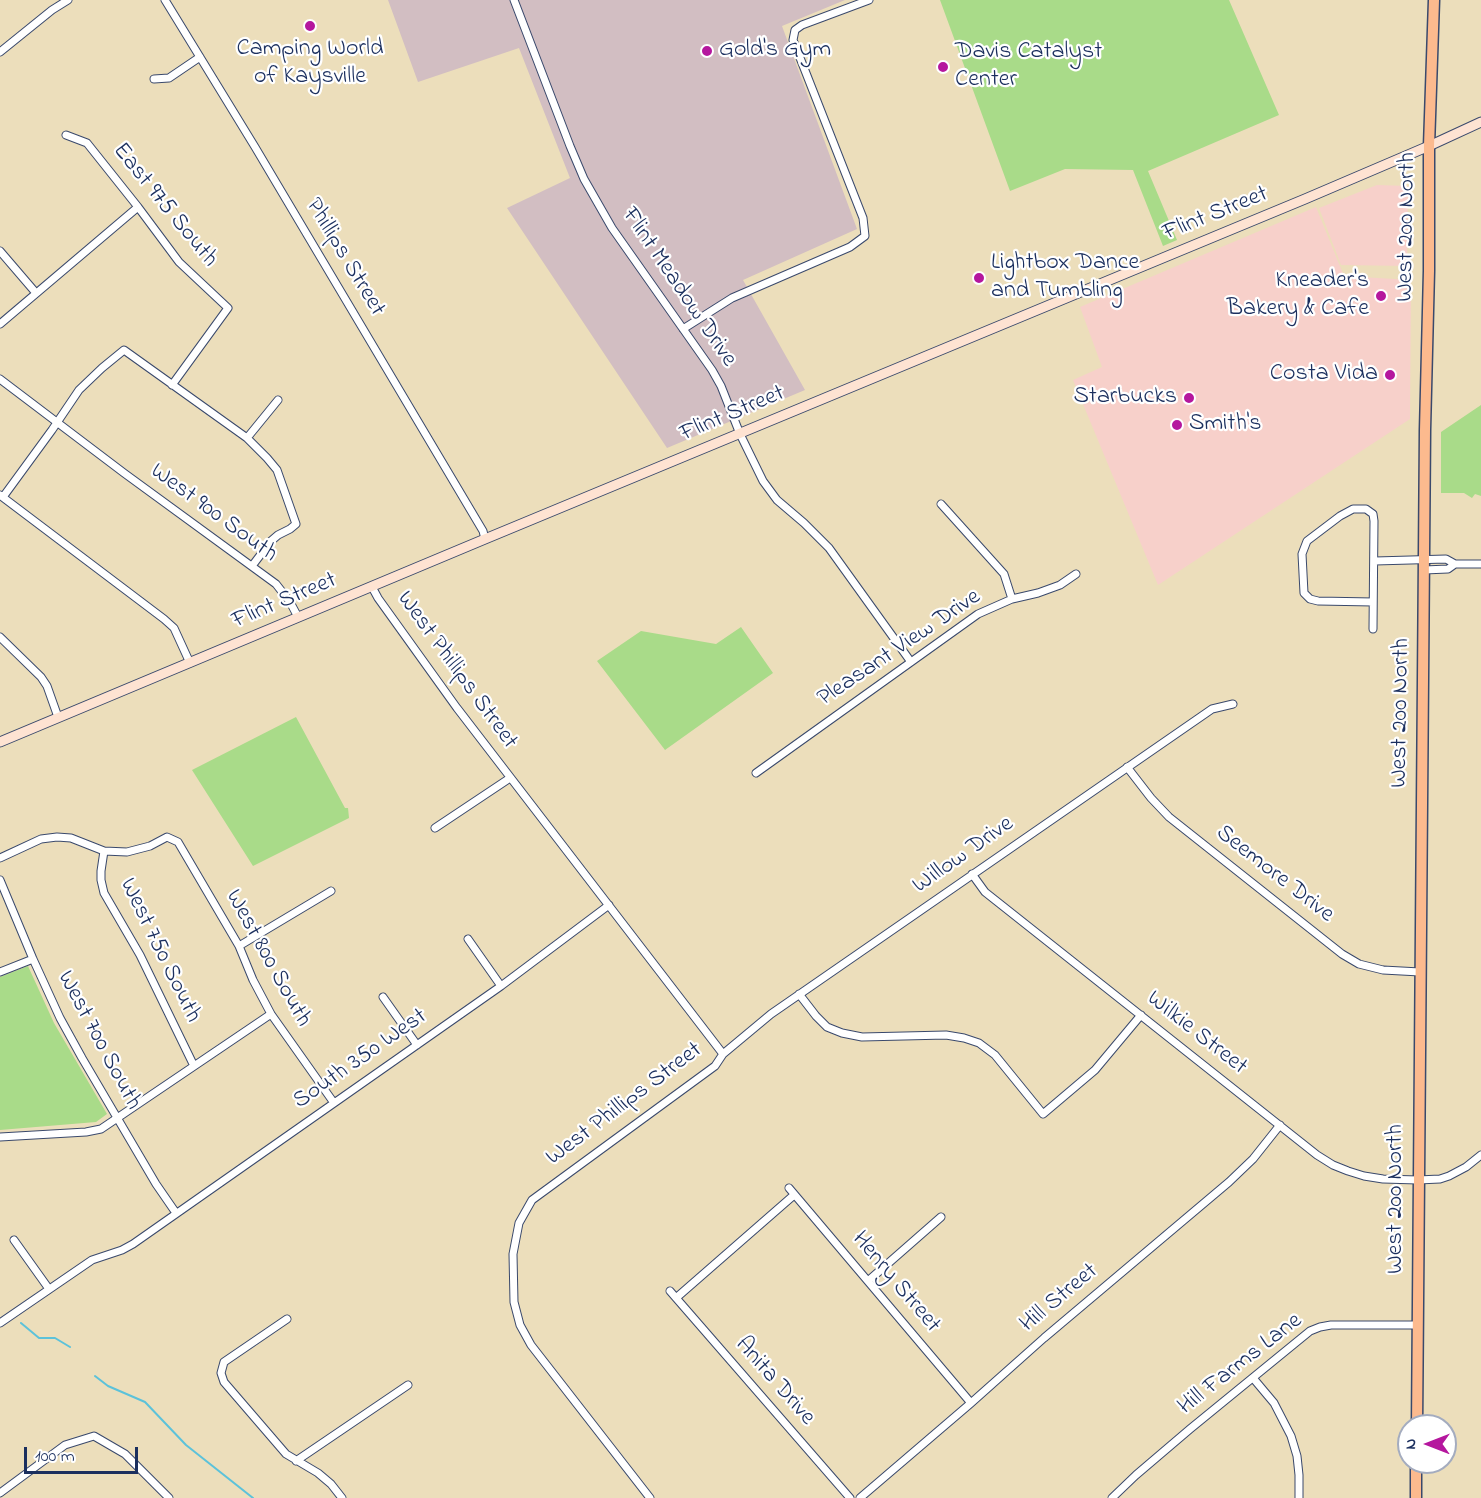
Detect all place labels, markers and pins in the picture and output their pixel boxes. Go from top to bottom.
marker: Camping World of Kaysville [303,19,317,33]
place label: Camping World of Kaysville [237,36,383,92]
place label: Gold's Gym [719,37,831,65]
place label: Davis Catalyst Center [955,39,1102,95]
marker: Gold's Gym [700,44,714,58]
marker: Davis Catalyst Center [936,60,950,74]
place label: Lightbox Dance and Tumbling [991,250,1139,306]
place label: Kneader's Bakery & Cafe [1227,268,1369,324]
marker: Lightbox Dance and Tumbling [972,271,986,285]
marker: Kneader's Bakery & Cafe [1374,289,1388,303]
place label: Costa Vida [1270,361,1378,389]
marker: Costa Vida [1383,368,1397,382]
place label: Starbucks [1073,384,1177,412]
marker: Starbucks [1182,391,1196,405]
place label: Smith's [1189,411,1262,439]
marker: Smith's [1170,418,1184,432]

